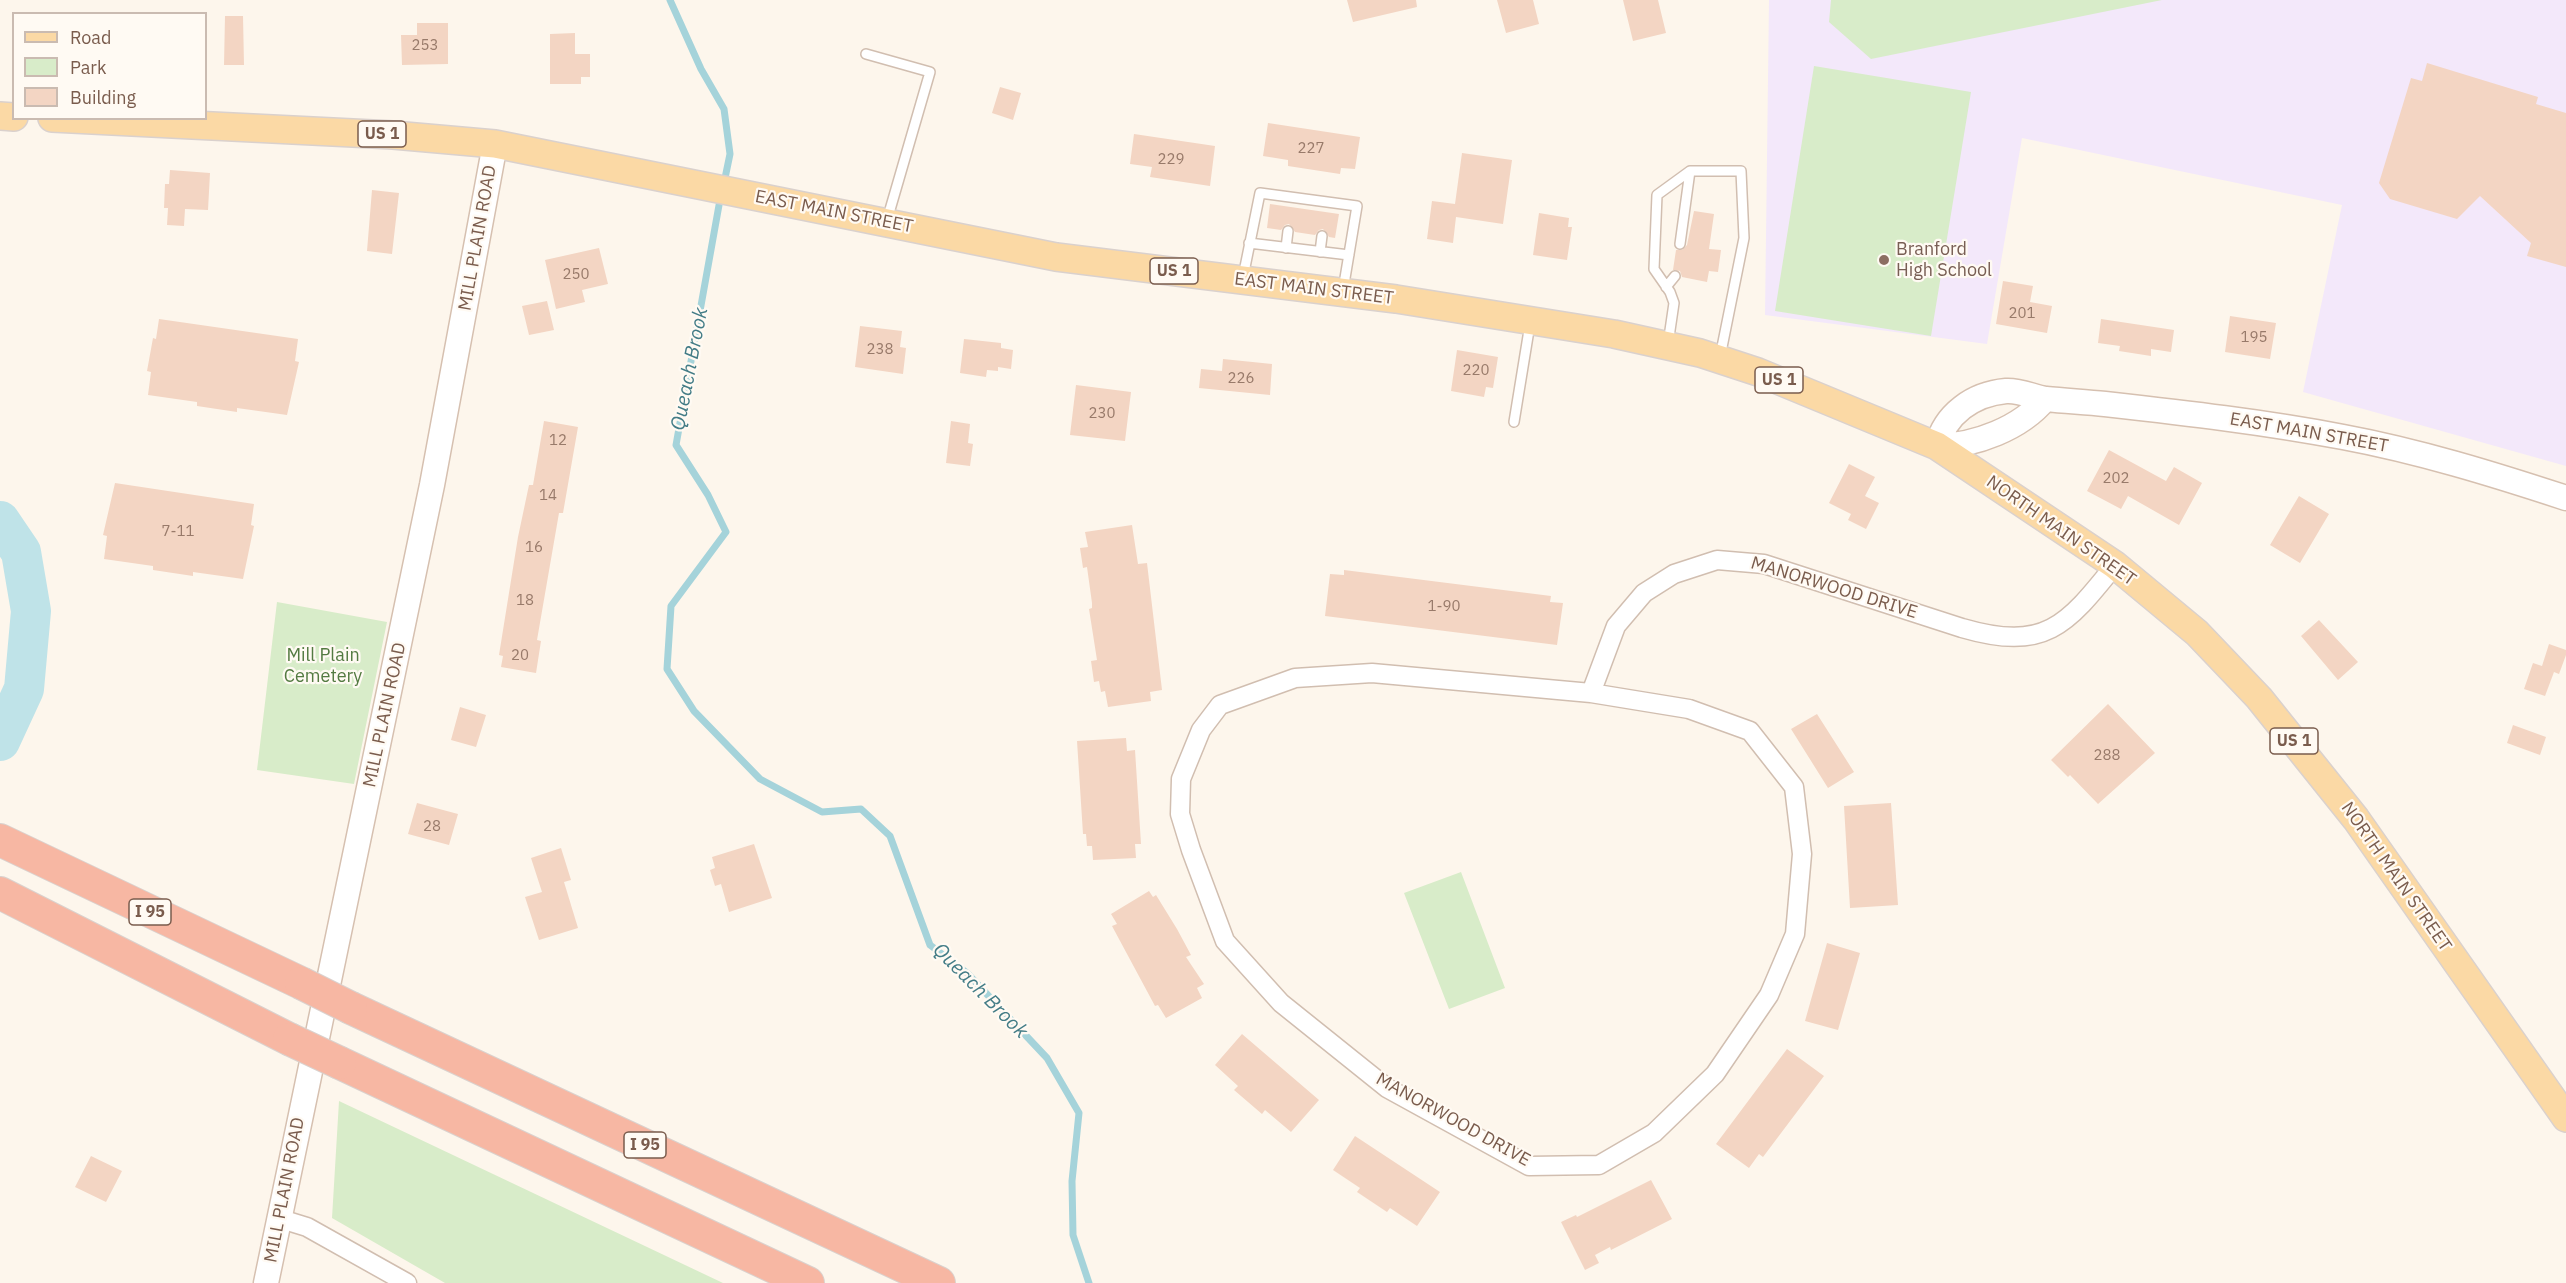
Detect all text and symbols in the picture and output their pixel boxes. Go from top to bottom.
legend [12,12,207,120]
text: Road [70,26,111,49]
house number: 253 [412,37,438,55]
text: Park [70,56,106,79]
text: Building [70,86,136,109]
road number: US 1 [358,121,406,147]
house number: 227 [1298,140,1324,158]
house number: 229 [1158,151,1184,169]
street label: MILL PLAIN ROAD [455,163,501,313]
street label: EAST MAIN STREET [753,186,915,238]
place label: Branford High School [1896,239,1992,282]
marker: Branford High School [1877,253,1891,267]
road number: US 1 [1150,258,1198,284]
house number: 250 [563,266,589,284]
street label: EAST MAIN STREET [1233,269,1395,309]
house number: 201 [2009,305,2035,323]
water label: Queach Brook [666,306,714,432]
house number: 195 [2241,329,2267,347]
house number: 238 [867,341,893,359]
house number: 220 [1463,362,1489,380]
road number: US 1 [1755,367,1803,393]
house number: 226 [1228,370,1254,388]
house number: 230 [1089,405,1115,423]
street label: EAST MAIN STREET [2228,408,2390,458]
house number: 12 [549,432,567,450]
house number: 202 [2103,470,2129,488]
street label: NORTH MAIN STREET [1982,471,2140,591]
house number: 14 [539,487,557,505]
house number: 7-11 [162,523,194,541]
house number: 16 [525,539,543,557]
street label: MANORWOOD DRIVE [1748,552,1920,624]
house number: 18 [516,592,534,610]
house number: 1-90 [1428,598,1460,616]
street label: MILL PLAIN ROAD [359,641,411,789]
park label: Mill Plain Cemetery [284,645,362,688]
house number: 20 [511,647,529,665]
road number: US 1 [2270,728,2318,754]
house number: 288 [2094,747,2120,765]
street label: NORTH MAIN STREET [2336,798,2456,956]
house number: 28 [423,818,441,836]
road number: I 95 [129,899,171,925]
water label: Queach Brook [927,938,1033,1044]
street label: MANORWOOD DRIVE [1372,1069,1534,1171]
street label: MILL PLAIN ROAD [260,1116,310,1264]
road number: I 95 [624,1132,666,1158]

